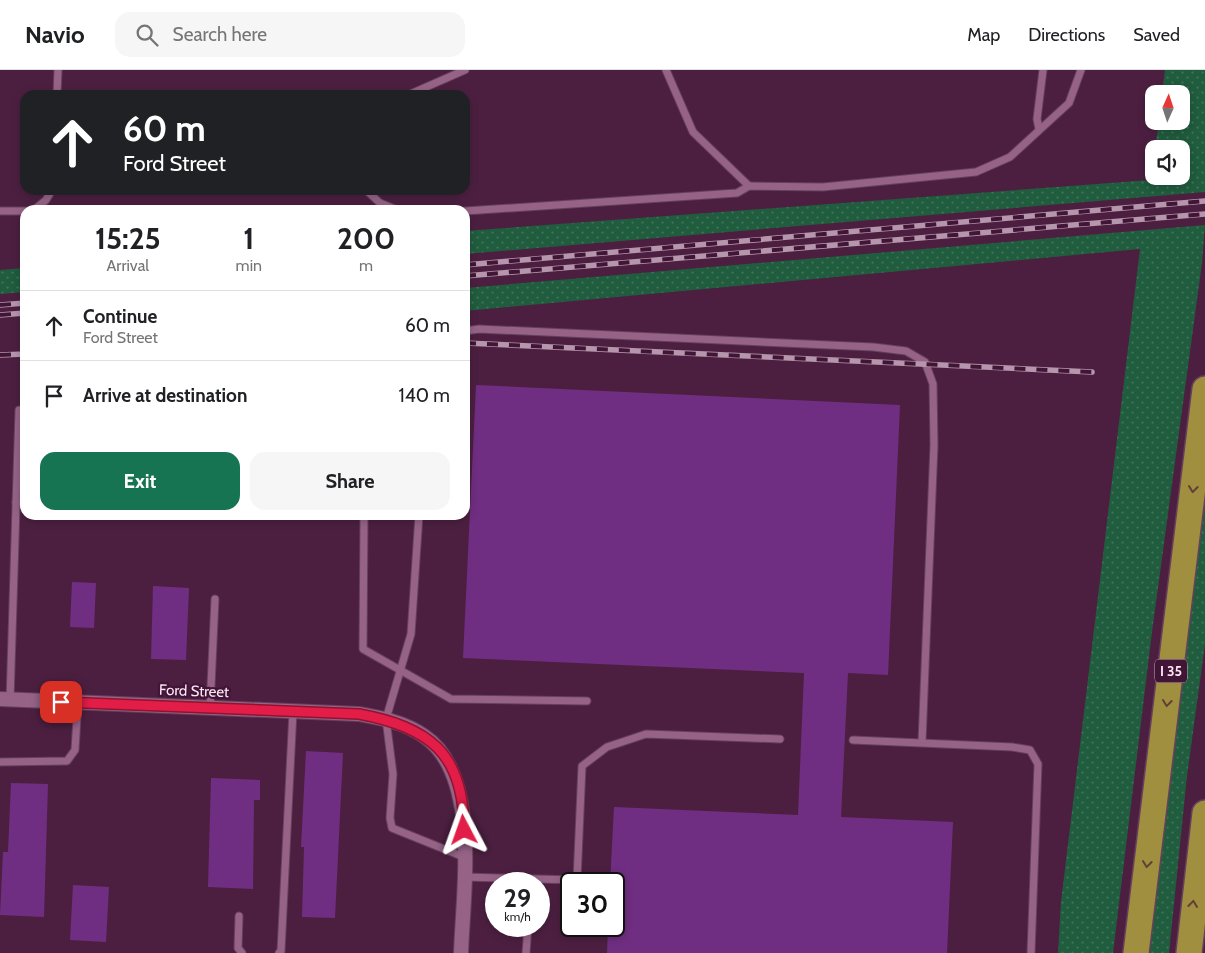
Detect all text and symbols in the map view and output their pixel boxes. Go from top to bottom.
search box [115,12,465,57]
text: Navio [25,20,85,49]
icon: search [133,21,161,49]
text: Search here [173,23,267,46]
text: Map [967,24,1000,46]
text: Directions [1028,24,1105,46]
text: Saved [1133,24,1180,46]
north arrow [1145,85,1190,130]
map controls [1145,85,1190,185]
text: 60 m [123,107,206,150]
icon: ahead [40,110,105,175]
button: sound [1145,140,1190,185]
text: Ford Street [123,150,226,177]
text: 15:25 [95,220,161,257]
text: 1 [243,220,254,257]
text: 200 [337,220,395,257]
text: Arrival [107,256,149,275]
text: min [236,256,262,275]
text: m [359,256,373,275]
text: Continue [83,305,157,328]
icon: ahead [40,312,68,340]
text: 60 m [405,314,450,337]
text: Ford Street [83,328,158,347]
icon: arrive [40,382,68,410]
text: Arrive at destination [83,384,247,407]
text: 140 m [399,384,450,407]
button: Exit [40,452,240,510]
button: Share [250,452,450,510]
one-way arrow [1188,486,1199,494]
road number: I 35 [1155,660,1187,682]
pin [40,681,82,723]
street label: Ford Street [159,681,229,701]
icon: arrive [47,688,75,716]
one-way arrow [1162,699,1173,707]
position arrow [437,803,489,855]
one-way arrow [1142,860,1153,868]
speed limit sign: 30 [560,872,625,937]
text: 29 [504,883,531,913]
one-way arrow [1187,900,1198,908]
text: km/h [504,909,531,924]

